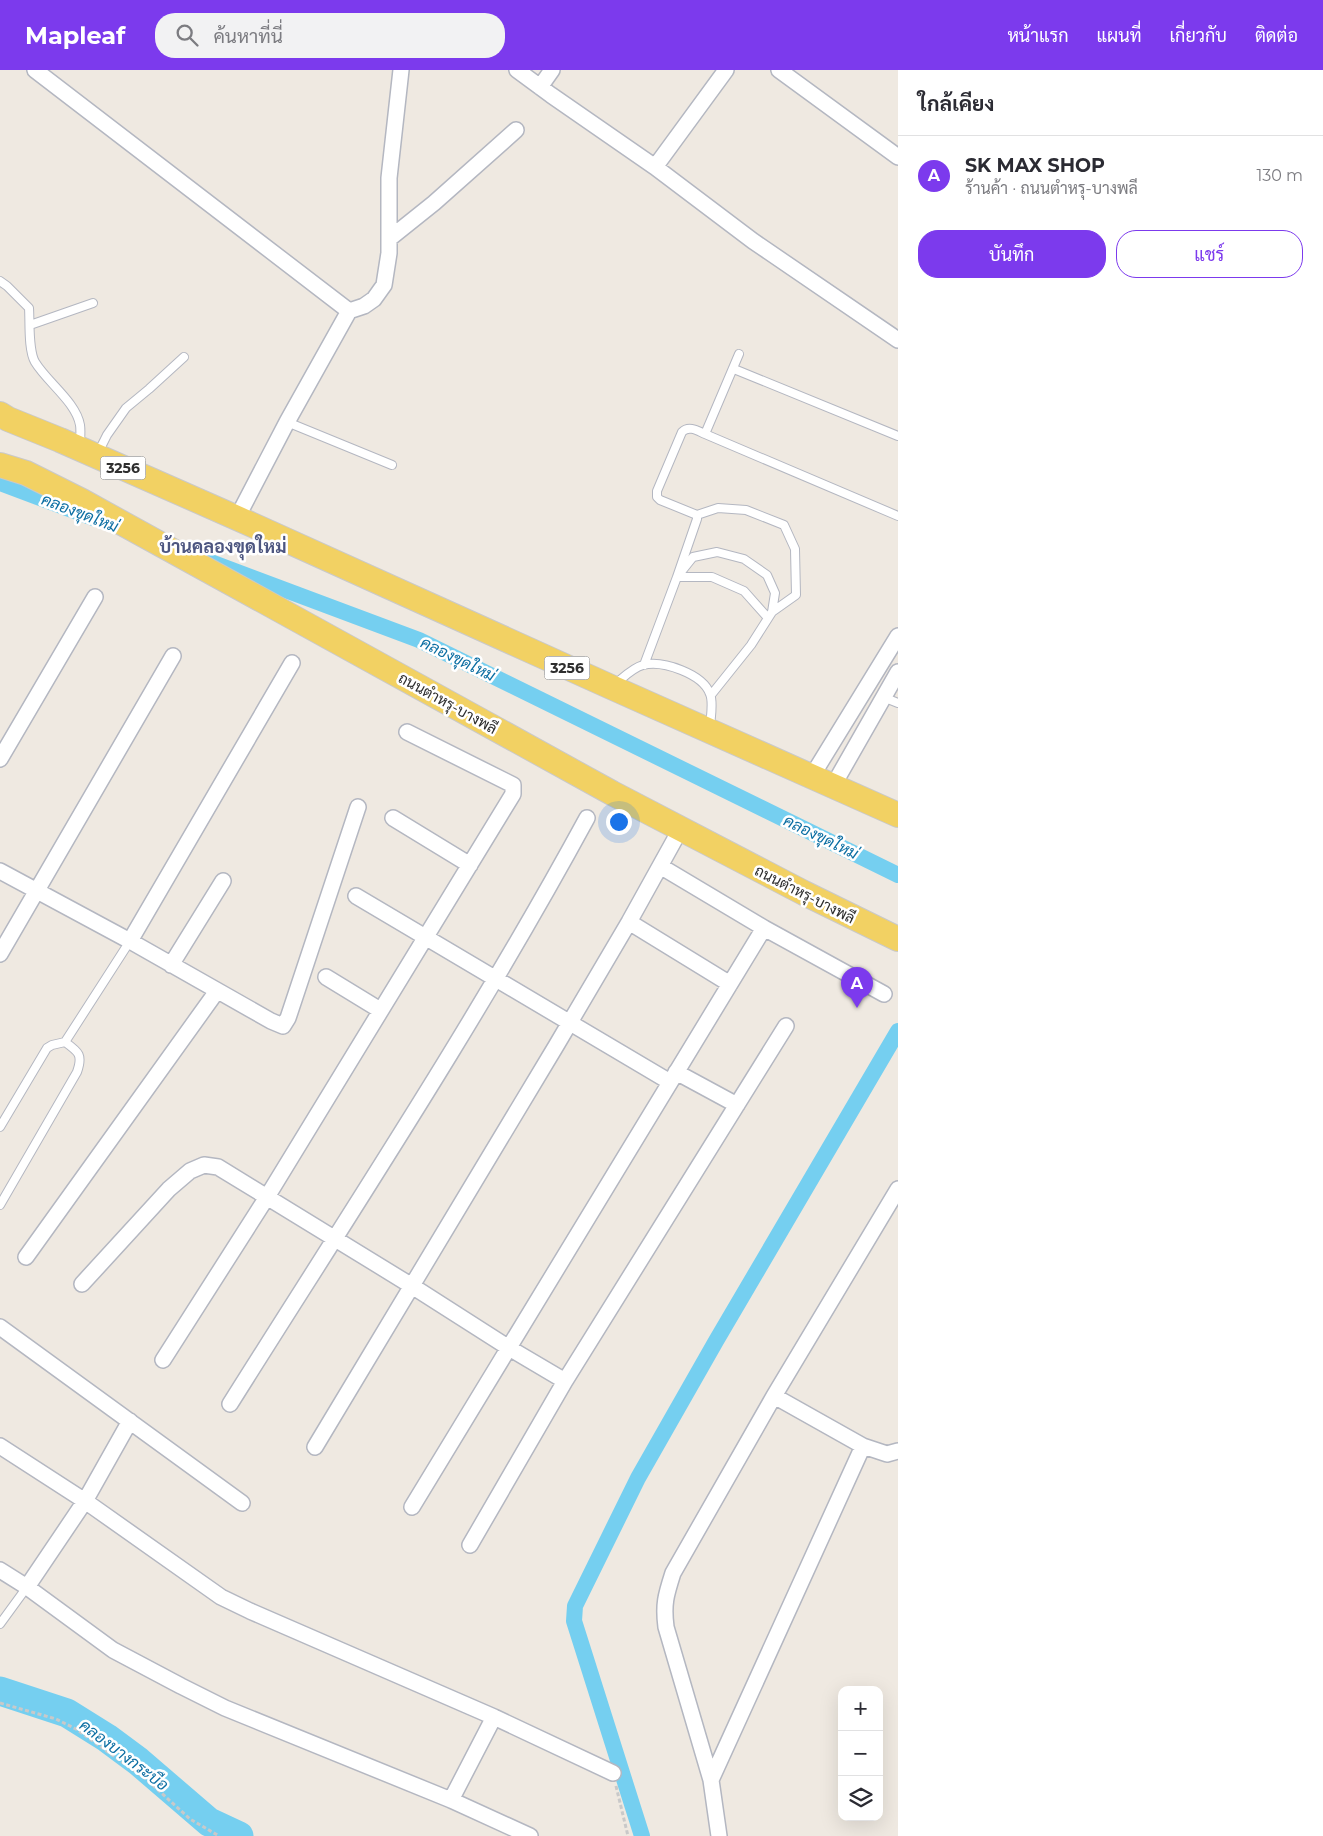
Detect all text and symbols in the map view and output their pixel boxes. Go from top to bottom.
search box [155,13,505,58]
text: Mapleaf [25,21,125,50]
icon: search [173,21,201,49]
text: ค้นหาที่นี่ [213,25,283,48]
text: หน้าแรก [1007,25,1069,47]
text: แผนที่ [1097,25,1141,47]
text: เกี่ยวกับ [1169,25,1227,47]
text: ติดต่อ [1255,25,1298,47]
text: ใกล้เคียง [918,91,994,116]
text: SK MAX SHOP [965,154,1105,177]
text: A [928,166,940,185]
text: 130 m [1256,166,1303,185]
text: ร้านค้า · ถนนตำหรุ-บางพลี [965,179,1138,198]
button: บันทึก [918,230,1106,278]
button: แชร์ [1116,230,1303,278]
road number: 3256 [100,456,146,479]
water label: คลองขุดใหม่ [38,488,123,539]
district label: บ้านคลองขุดใหม่ [159,534,287,561]
water label: คลองขุดใหม่ [417,631,500,687]
road number: 3256 [544,656,590,680]
street label: ถนนตำหรุ-บางพลี [394,668,501,740]
your location [606,809,632,835]
water label: คลองขุดใหม่ [780,809,863,865]
street label: ถนนตำหรุ-บางพลี [751,861,858,929]
pin: A [841,967,873,1008]
map controls [838,1686,883,1821]
button: + [838,1686,883,1731]
water label: คลองบางกระบือ [76,1714,173,1795]
button: − [838,1731,883,1776]
button: layers [838,1776,883,1821]

